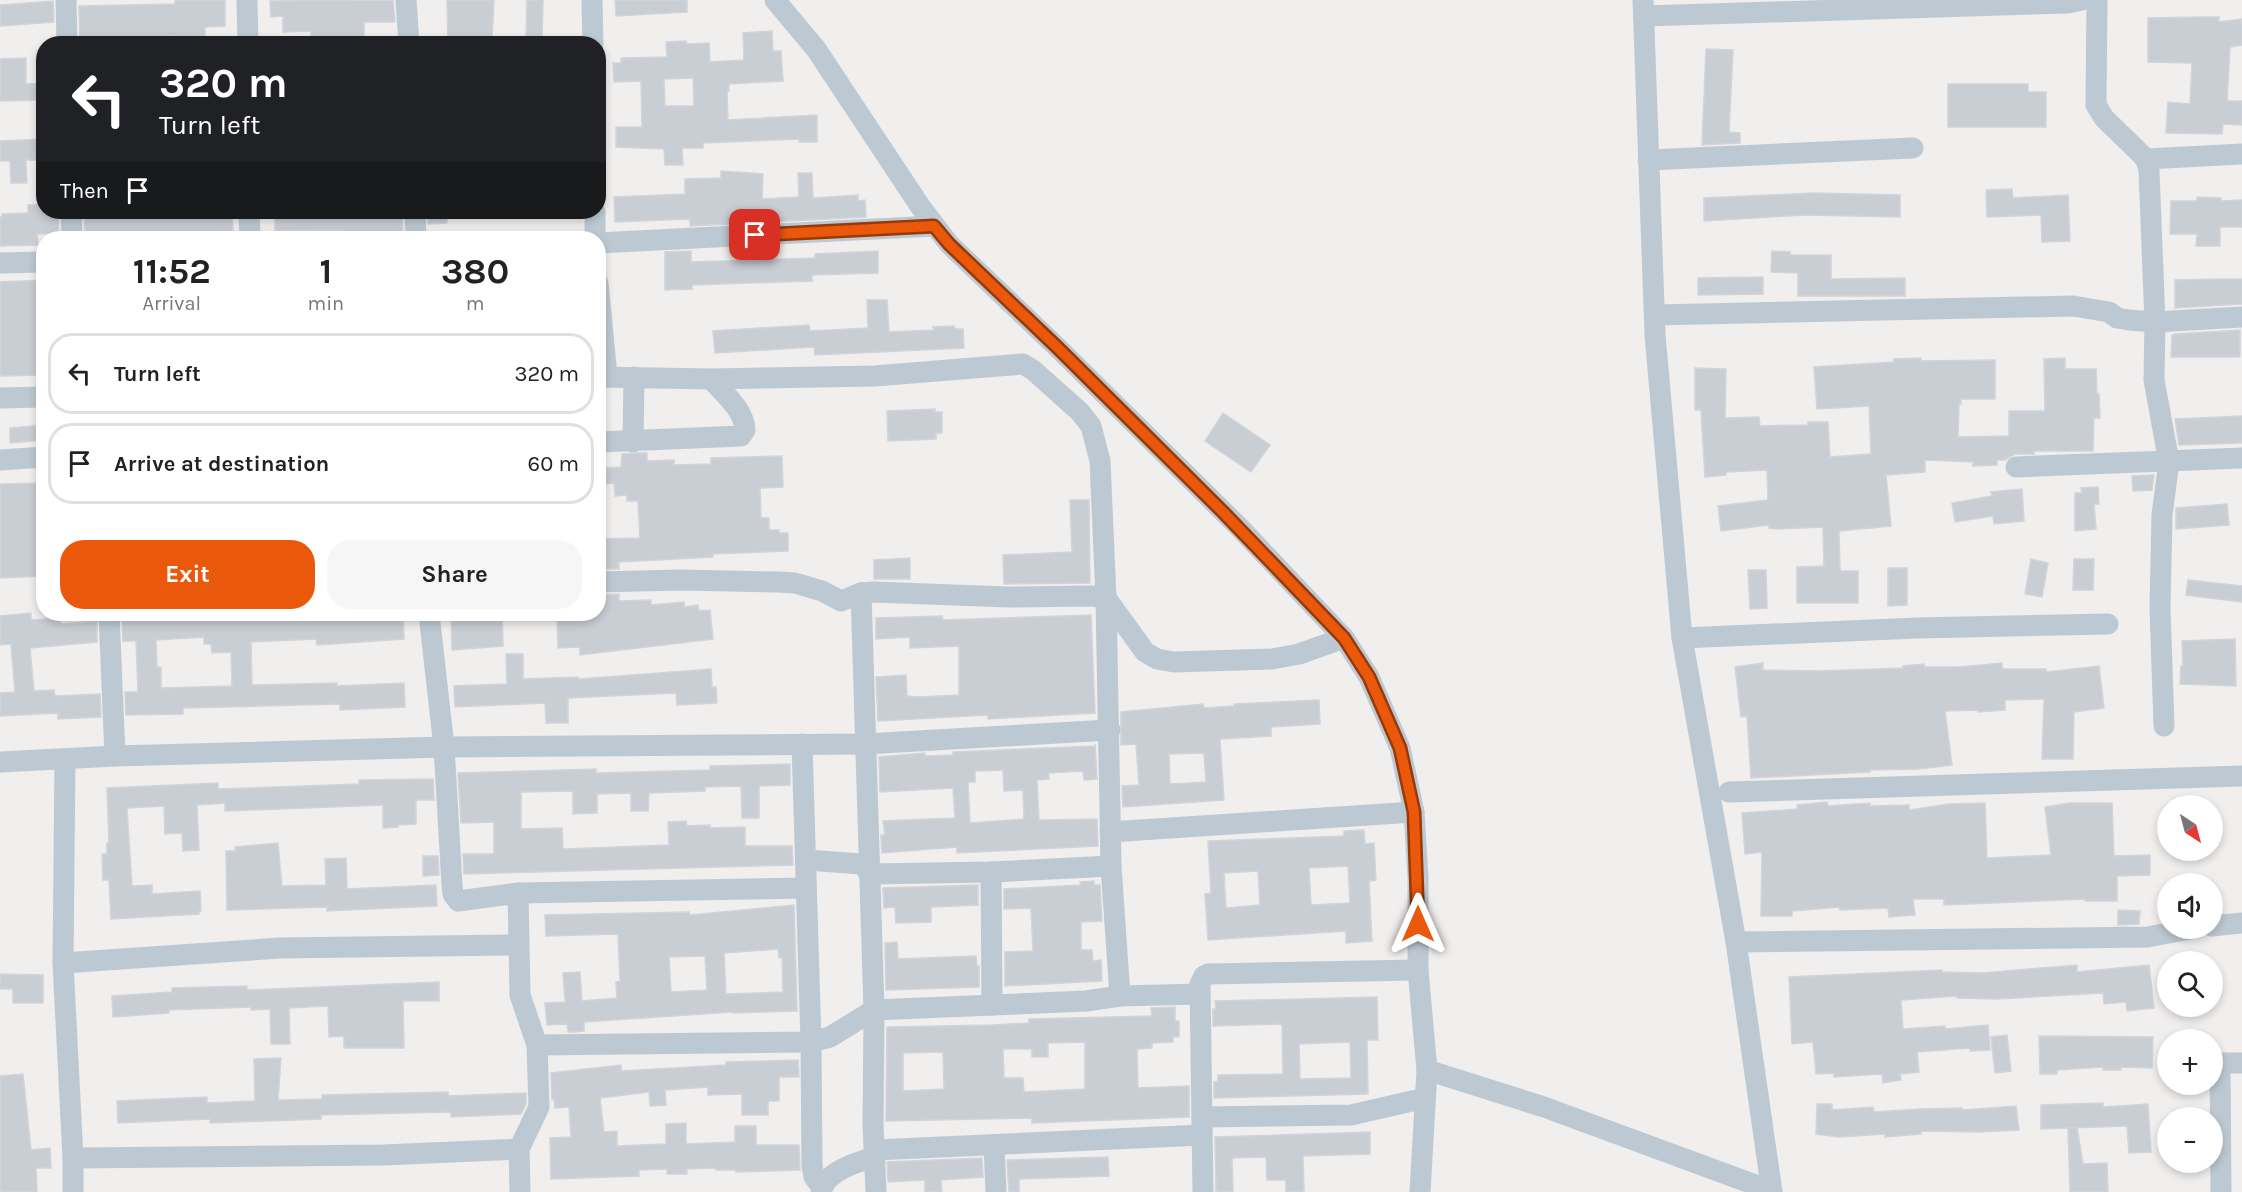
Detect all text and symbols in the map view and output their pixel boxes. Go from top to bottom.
text: 320 m [159,58,288,108]
icon: left [60,60,138,138]
text: Turn left [159,109,260,141]
icon: arrive [121,174,154,207]
text: Then [60,178,109,204]
pin [729,209,780,260]
icon: arrive [738,218,771,251]
text: 11:52 [133,250,211,292]
text: 1 [319,250,332,292]
text: 380 [441,250,509,292]
text: Arrival [142,292,201,315]
text: min [307,292,344,315]
text: m [466,292,484,315]
icon: left [63,357,96,390]
text: Turn left [114,361,201,387]
text: 320 m [514,361,579,387]
icon: arrive [63,447,96,480]
text: Arrive at destination [114,451,329,477]
text: 60 m [528,451,579,477]
button: Exit [60,540,315,609]
button: Share [327,540,582,609]
north arrow [2157,795,2223,861]
map controls [2157,795,2223,1173]
button: sound [2157,873,2223,939]
position arrow [1386,892,1450,956]
button: search [2157,951,2223,1017]
button: + [2157,1029,2223,1095]
button: − [2157,1107,2223,1173]

